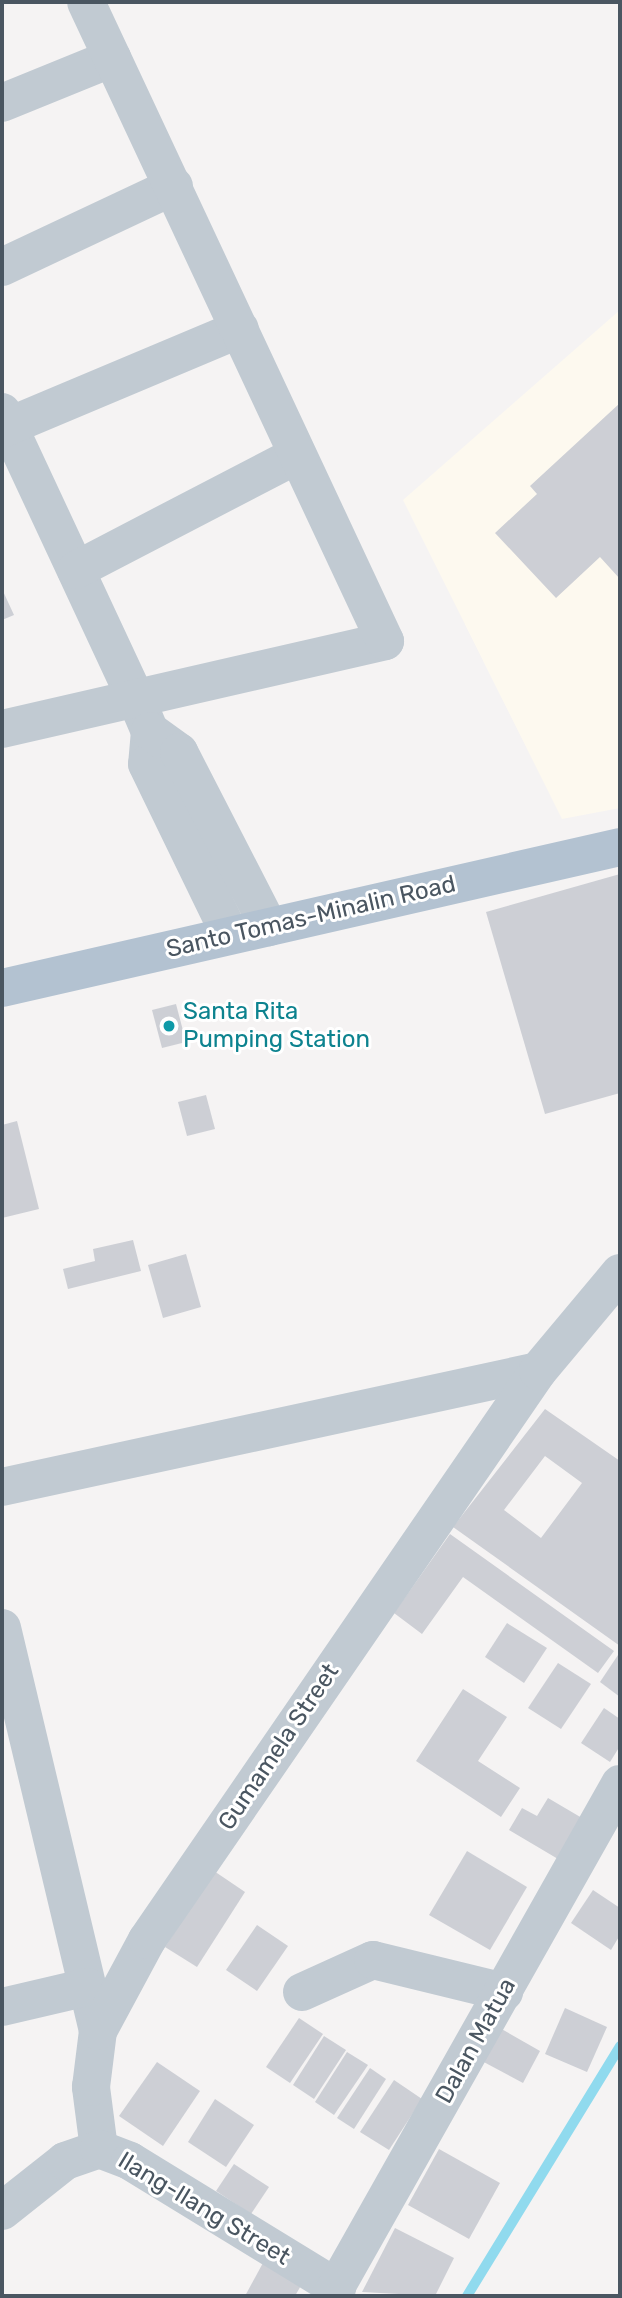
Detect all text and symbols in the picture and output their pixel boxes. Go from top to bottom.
street label: Santo Tomas-Minalin Road [163,870,459,964]
place label: Santa Rita Pumping Station [183,998,370,1054]
marker: Santa Rita Pumping Station [161,1018,177,1034]
street label: Gumamela Street [213,1658,345,1836]
street label: Dalan Matua [430,1973,522,2109]
street label: Ilang-Ilang Street [113,2146,295,2272]

